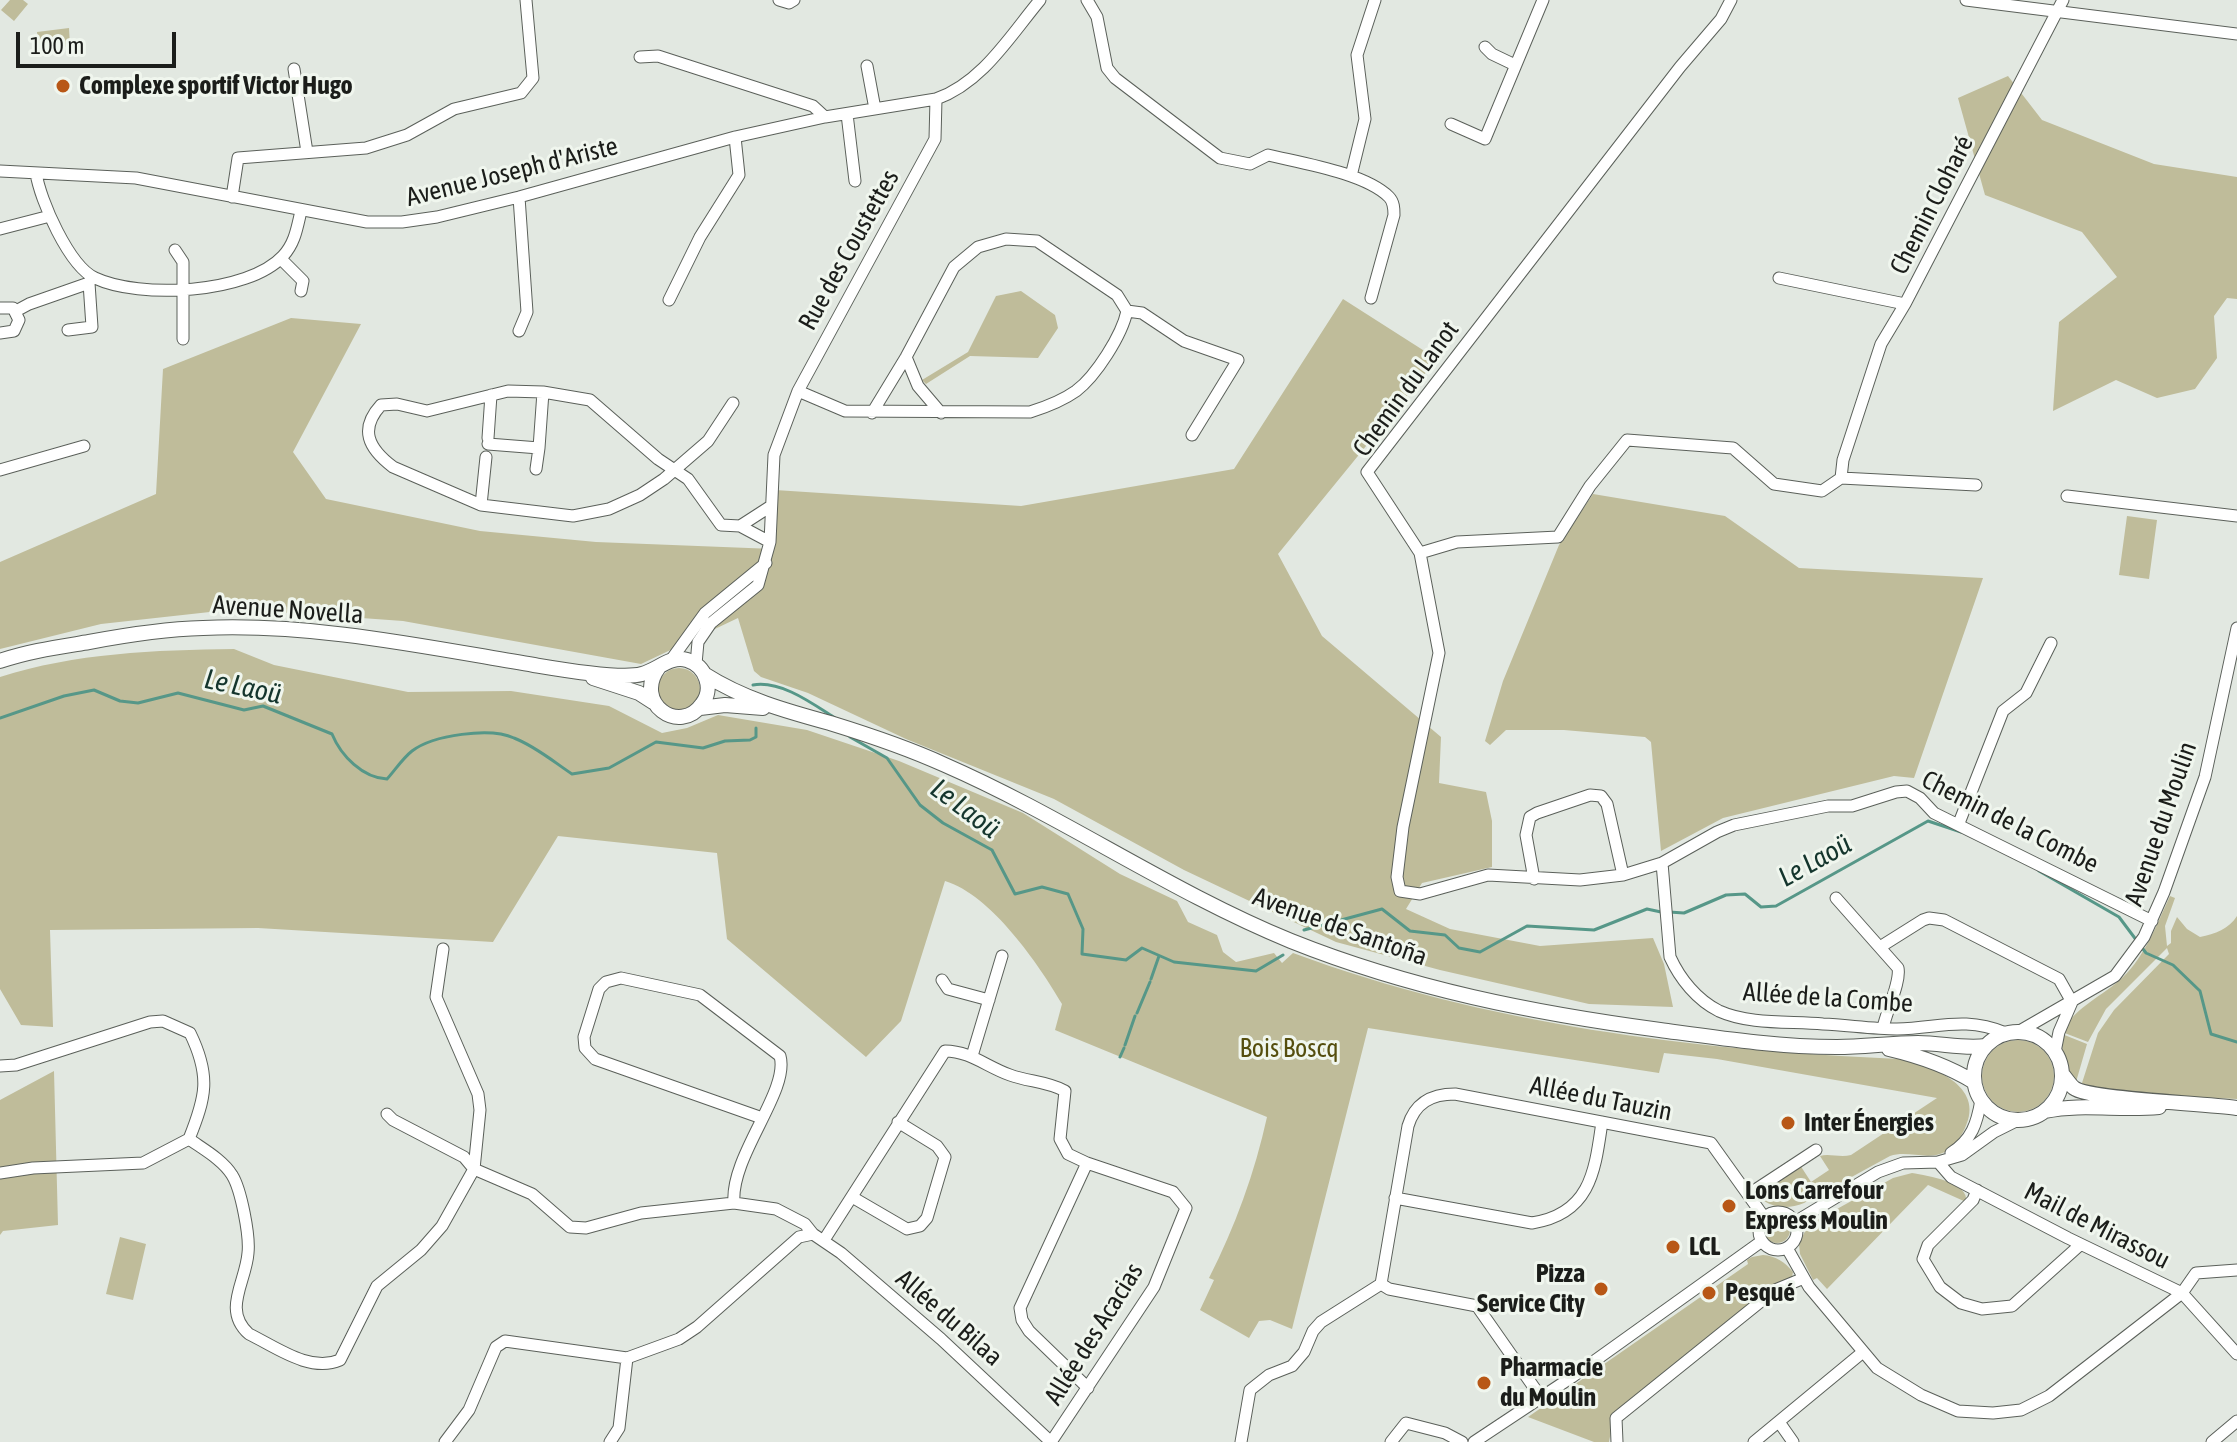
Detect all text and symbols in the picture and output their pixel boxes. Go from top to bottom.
scale bar [20,16,180,66]
text: 100 m [30,32,84,59]
place label: Complexe sportif Victor Hugo [79,70,353,102]
marker: Complexe sportif Victor Hugo [54,77,72,95]
street label: Chemin Cloharé [1884,130,1980,280]
street label: Avenue Joseph d'Ariste [403,131,621,213]
street label: Rue des Coustettes [792,165,906,335]
street label: Chemin du Lanot [1346,315,1466,463]
street label: Avenue Novella [212,589,364,631]
water label: Le Laoü [201,662,285,712]
street label: Avenue du Moulin [2118,738,2204,910]
street label: Chemin de la Combe [1916,764,2104,880]
water label: Le Laoü [924,772,1006,846]
water label: Le Laoü [1773,827,1857,895]
street label: Avenue de Santoña [1249,881,1431,973]
street label: Allée de la Combe [1742,976,1914,1020]
park label: Bois Boscq [1240,1033,1338,1065]
street label: Allée du Tauzin [1527,1070,1675,1128]
place label: Inter Énergies [1804,1107,1934,1139]
marker: Inter Énergies [1779,1114,1797,1132]
place label: Lons Carrefour Express Moulin [1745,1175,1888,1236]
street label: Mail de Mirassou [2019,1176,2175,1276]
marker: Lons Carrefour Express Moulin [1720,1197,1738,1215]
place label: LCL [1689,1231,1720,1263]
marker: LCL [1664,1238,1682,1256]
street label: Allée des Acacias [1038,1257,1150,1411]
place label: Pizza Service City [1477,1258,1585,1320]
street label: Allée du Bilaa [889,1263,1009,1373]
place label: Pesqué [1725,1277,1795,1309]
marker: Pizza Service City [1592,1280,1610,1298]
marker: Pesqué [1700,1284,1718,1302]
place label: Pharmacie du Moulin [1500,1352,1603,1414]
marker: Pharmacie du Moulin [1475,1374,1493,1392]

